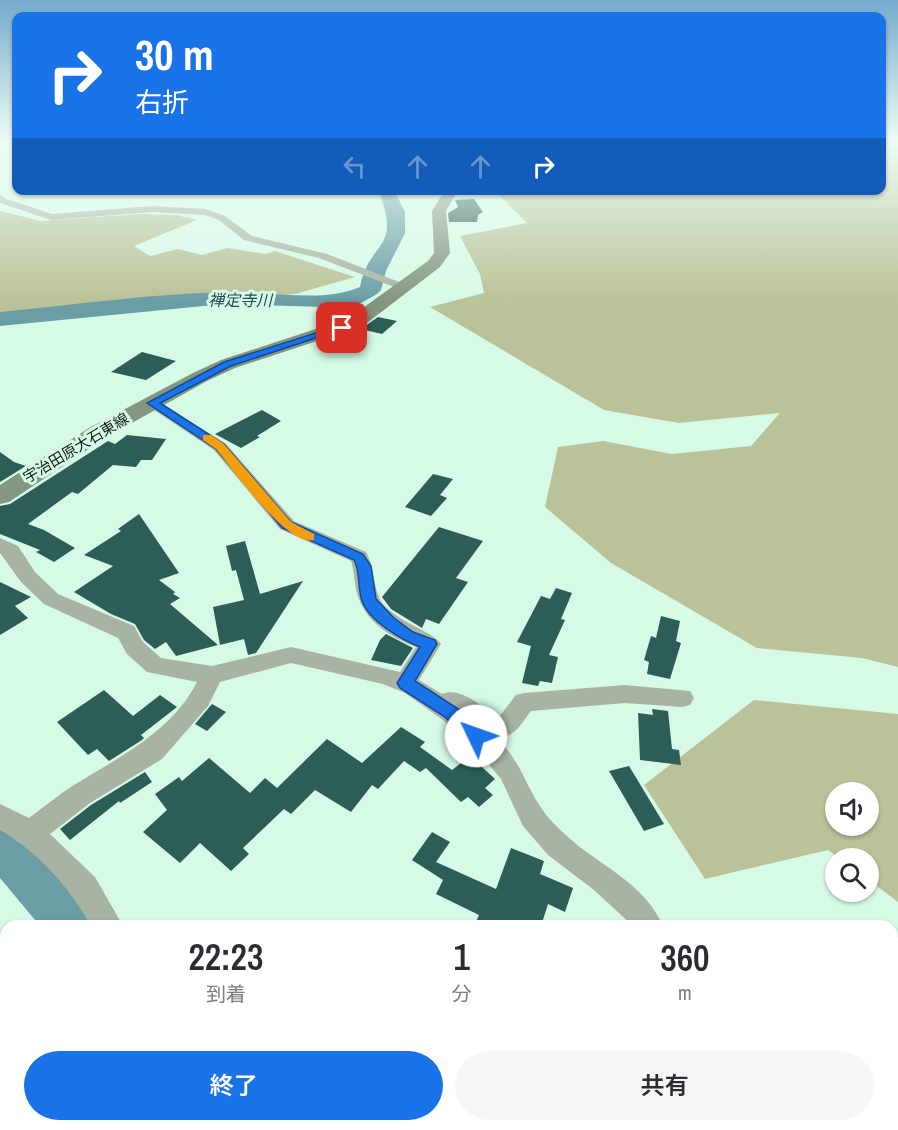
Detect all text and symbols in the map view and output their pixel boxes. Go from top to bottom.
text: 30 m [135,27,214,83]
icon: right [36,36,114,114]
text: 右折 [135,84,189,120]
icon: left [338,150,371,183]
icon: ahead [401,150,434,183]
icon: ahead [464,150,497,183]
icon: right [527,150,560,183]
water label: 禅定寺川 [208,289,274,311]
pin [316,302,367,353]
icon: arrive [325,311,358,344]
street label: 宇治田原大石東線 [19,408,133,487]
position arrow [444,704,508,768]
map controls [825,782,879,902]
button: sound [825,782,879,836]
button: search [825,848,879,902]
text: 22:23 [188,933,263,981]
text: 1 [454,933,470,981]
text: 360 [660,934,710,982]
text: m [678,979,692,1006]
text: 到着 [206,980,246,1007]
text: 分 [452,980,472,1007]
button: 終了 [24,1051,443,1120]
button: 共有 [455,1051,874,1120]

